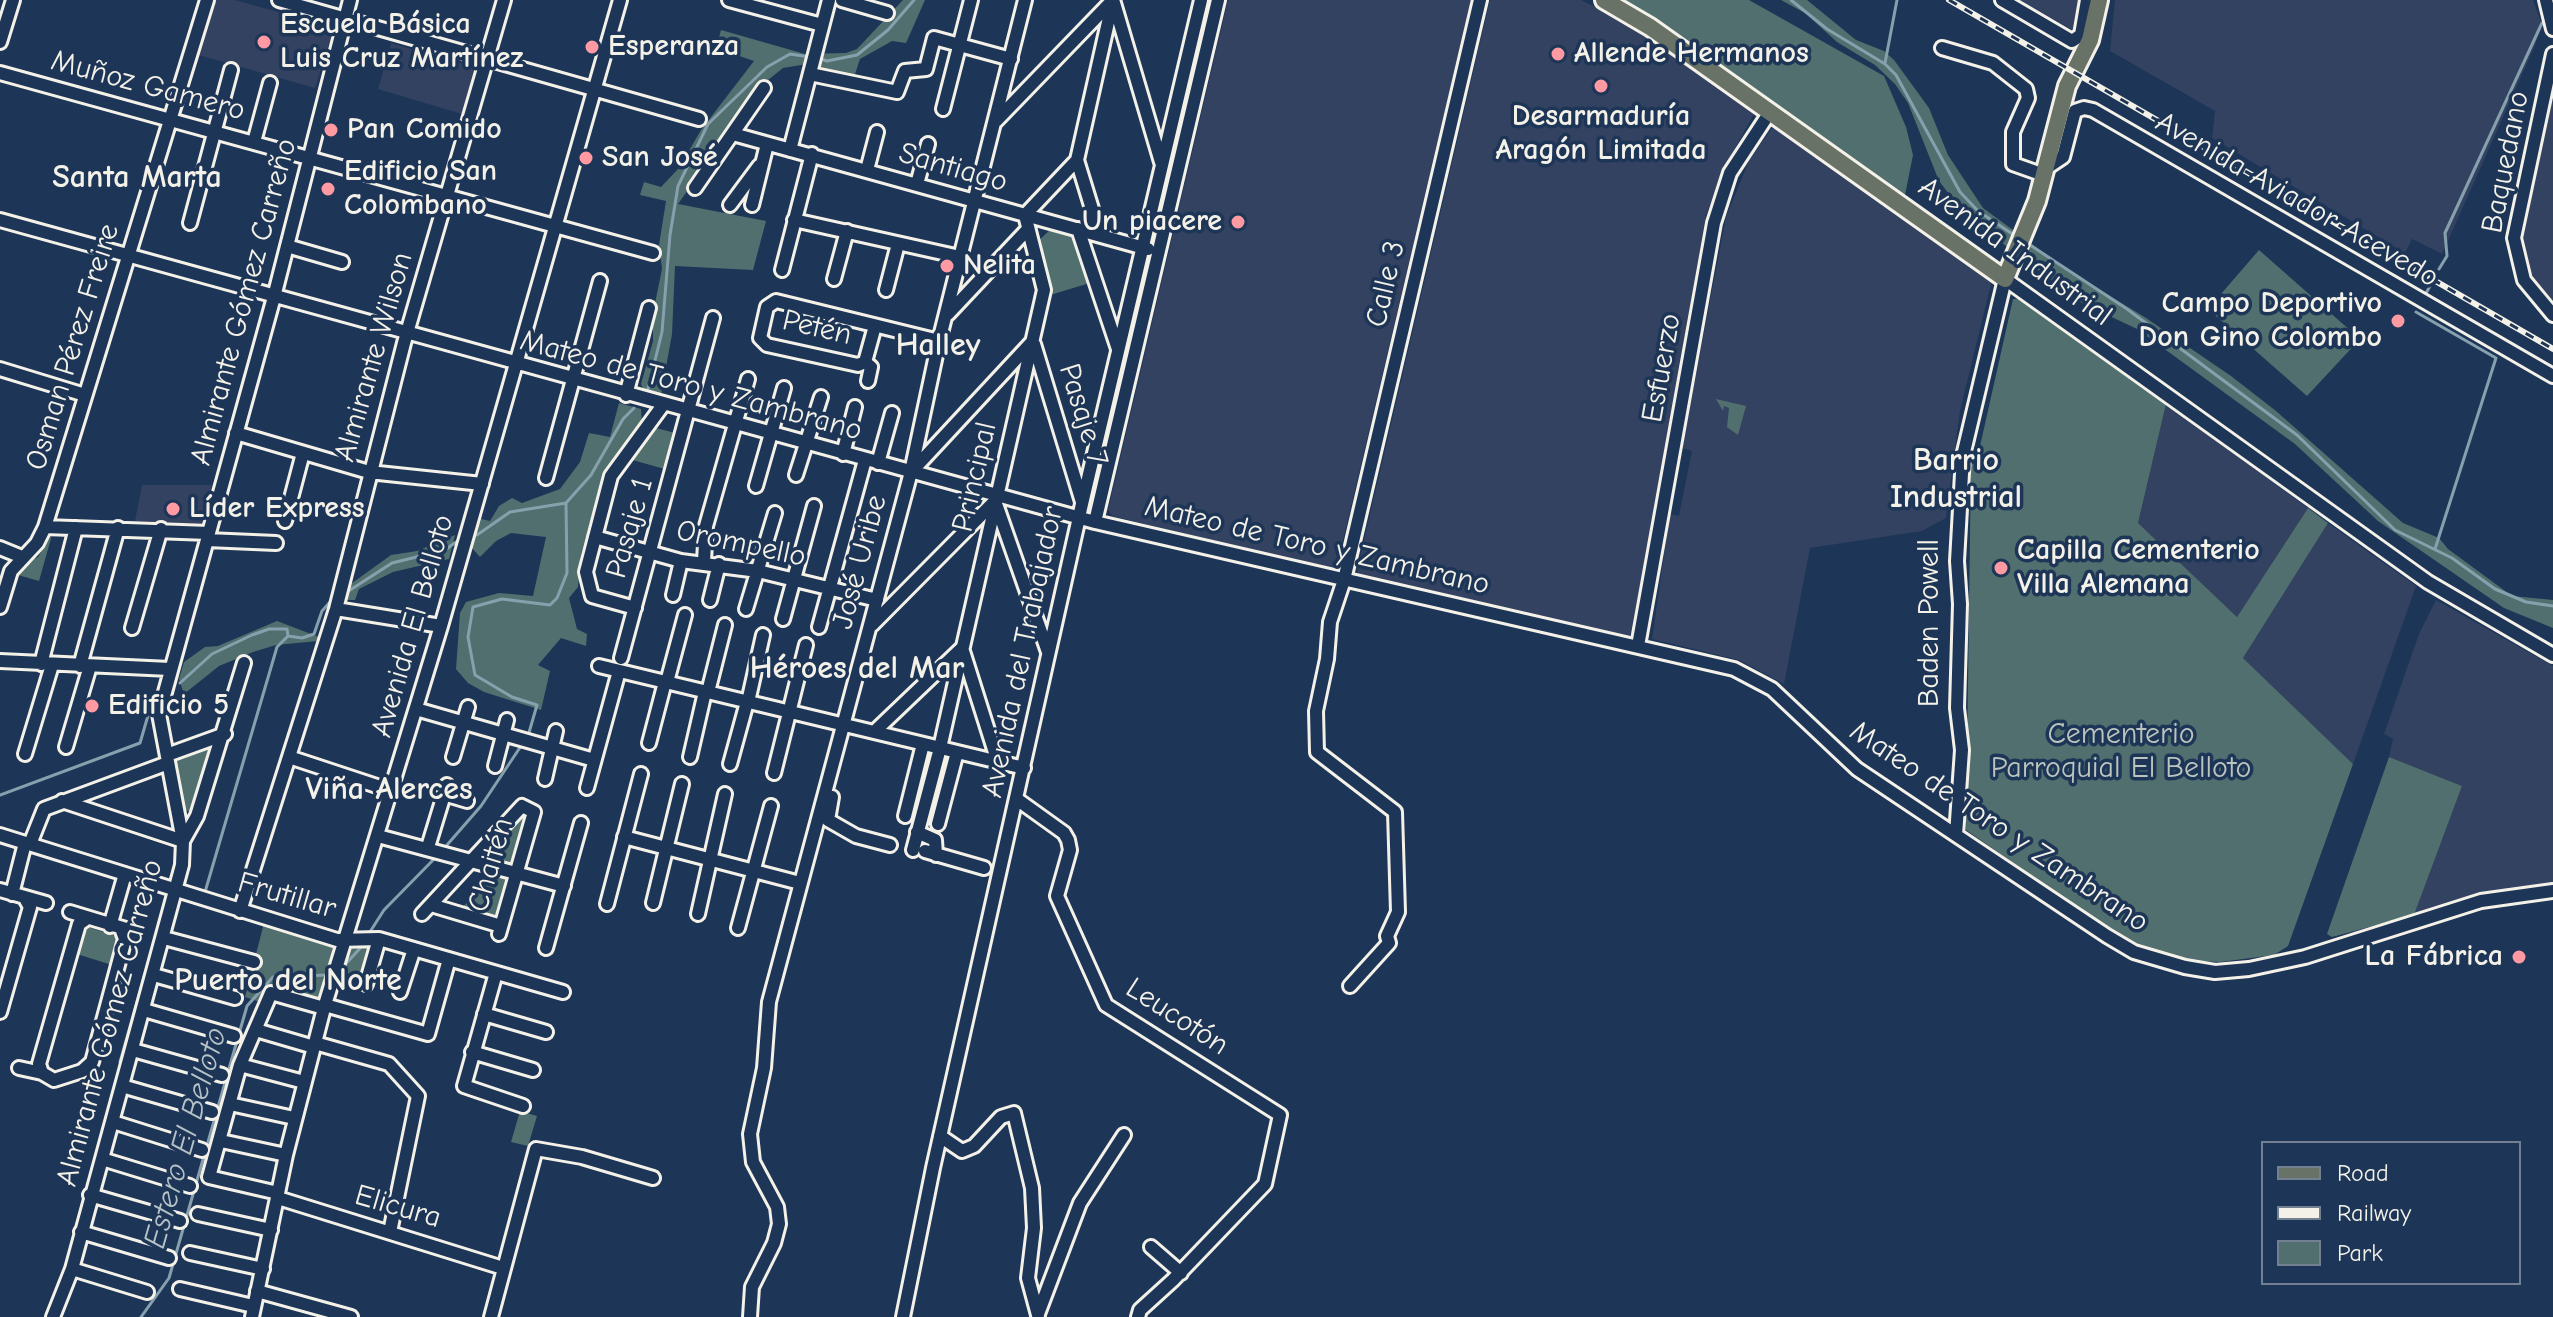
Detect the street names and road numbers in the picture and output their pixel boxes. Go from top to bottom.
street label: Muñoz Gamero [47,43,249,129]
street label: Baquedano [2475,88,2537,236]
street label: Avenida Aviador Acevedo [2149,104,2445,296]
street label: Almirante Gómez Carreño [183,135,305,469]
street label: Santiago [895,135,1011,201]
street label: Avenida Industrial [1911,170,2119,334]
street label: Osman Pérez Freire [18,220,128,474]
street label: Calle 3 [1359,237,1413,331]
street label: Almirante Wilson [327,248,421,466]
street label: Petén [779,303,855,353]
street label: Esfuerzo [1635,311,1689,425]
street label: Mateo de Toro y Zambrano [516,323,866,449]
street label: Pasaje 7 [1050,359,1116,471]
street label: Principal [945,419,1005,535]
street label: Pasaje 1 [599,474,661,582]
street label: Mateo de Toro y Zambrano [1141,489,1493,603]
street label: José Uribe [825,491,895,633]
street label: Avenida del Trabajador [975,503,1071,801]
street label: Avenida El Belloto [364,511,462,741]
street label: Orompello [673,513,809,575]
street label: Baden Powell [1912,539,1948,707]
street label: Mateo de Toro y Zambrano [1843,713,2155,941]
street label: Chaitén [460,814,522,916]
street label: Almirante Gómez Carreño [49,856,171,1190]
street label: Frutillar [234,865,340,927]
street label: Leucotón [1119,971,1235,1063]
street label: Elicura [351,1178,445,1236]

